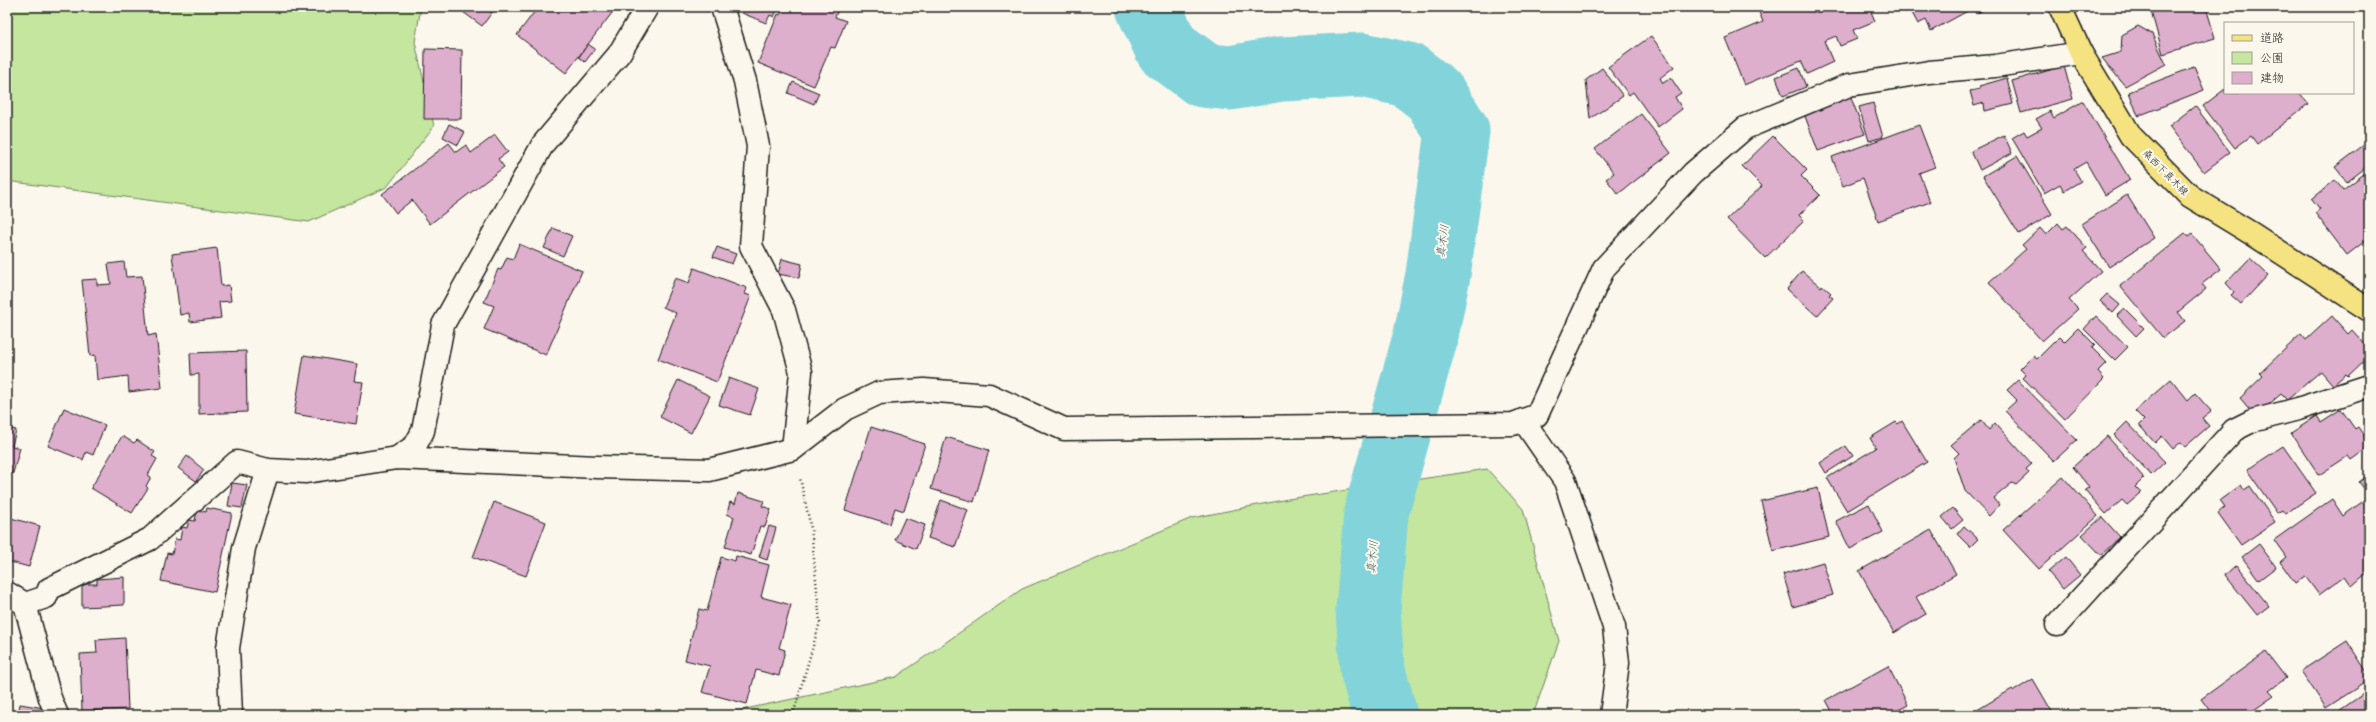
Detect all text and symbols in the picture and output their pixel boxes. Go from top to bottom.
legend [2224,22,2354,94]
text: 道路 [2260,28,2284,46]
text: 公園 [2260,48,2284,66]
text: 建物 [2260,68,2284,86]
street label: 桑西下真木線 [2140,145,2193,198]
water label: 真木川 [1431,223,1452,258]
water label: 真木川 [1362,540,1381,574]

